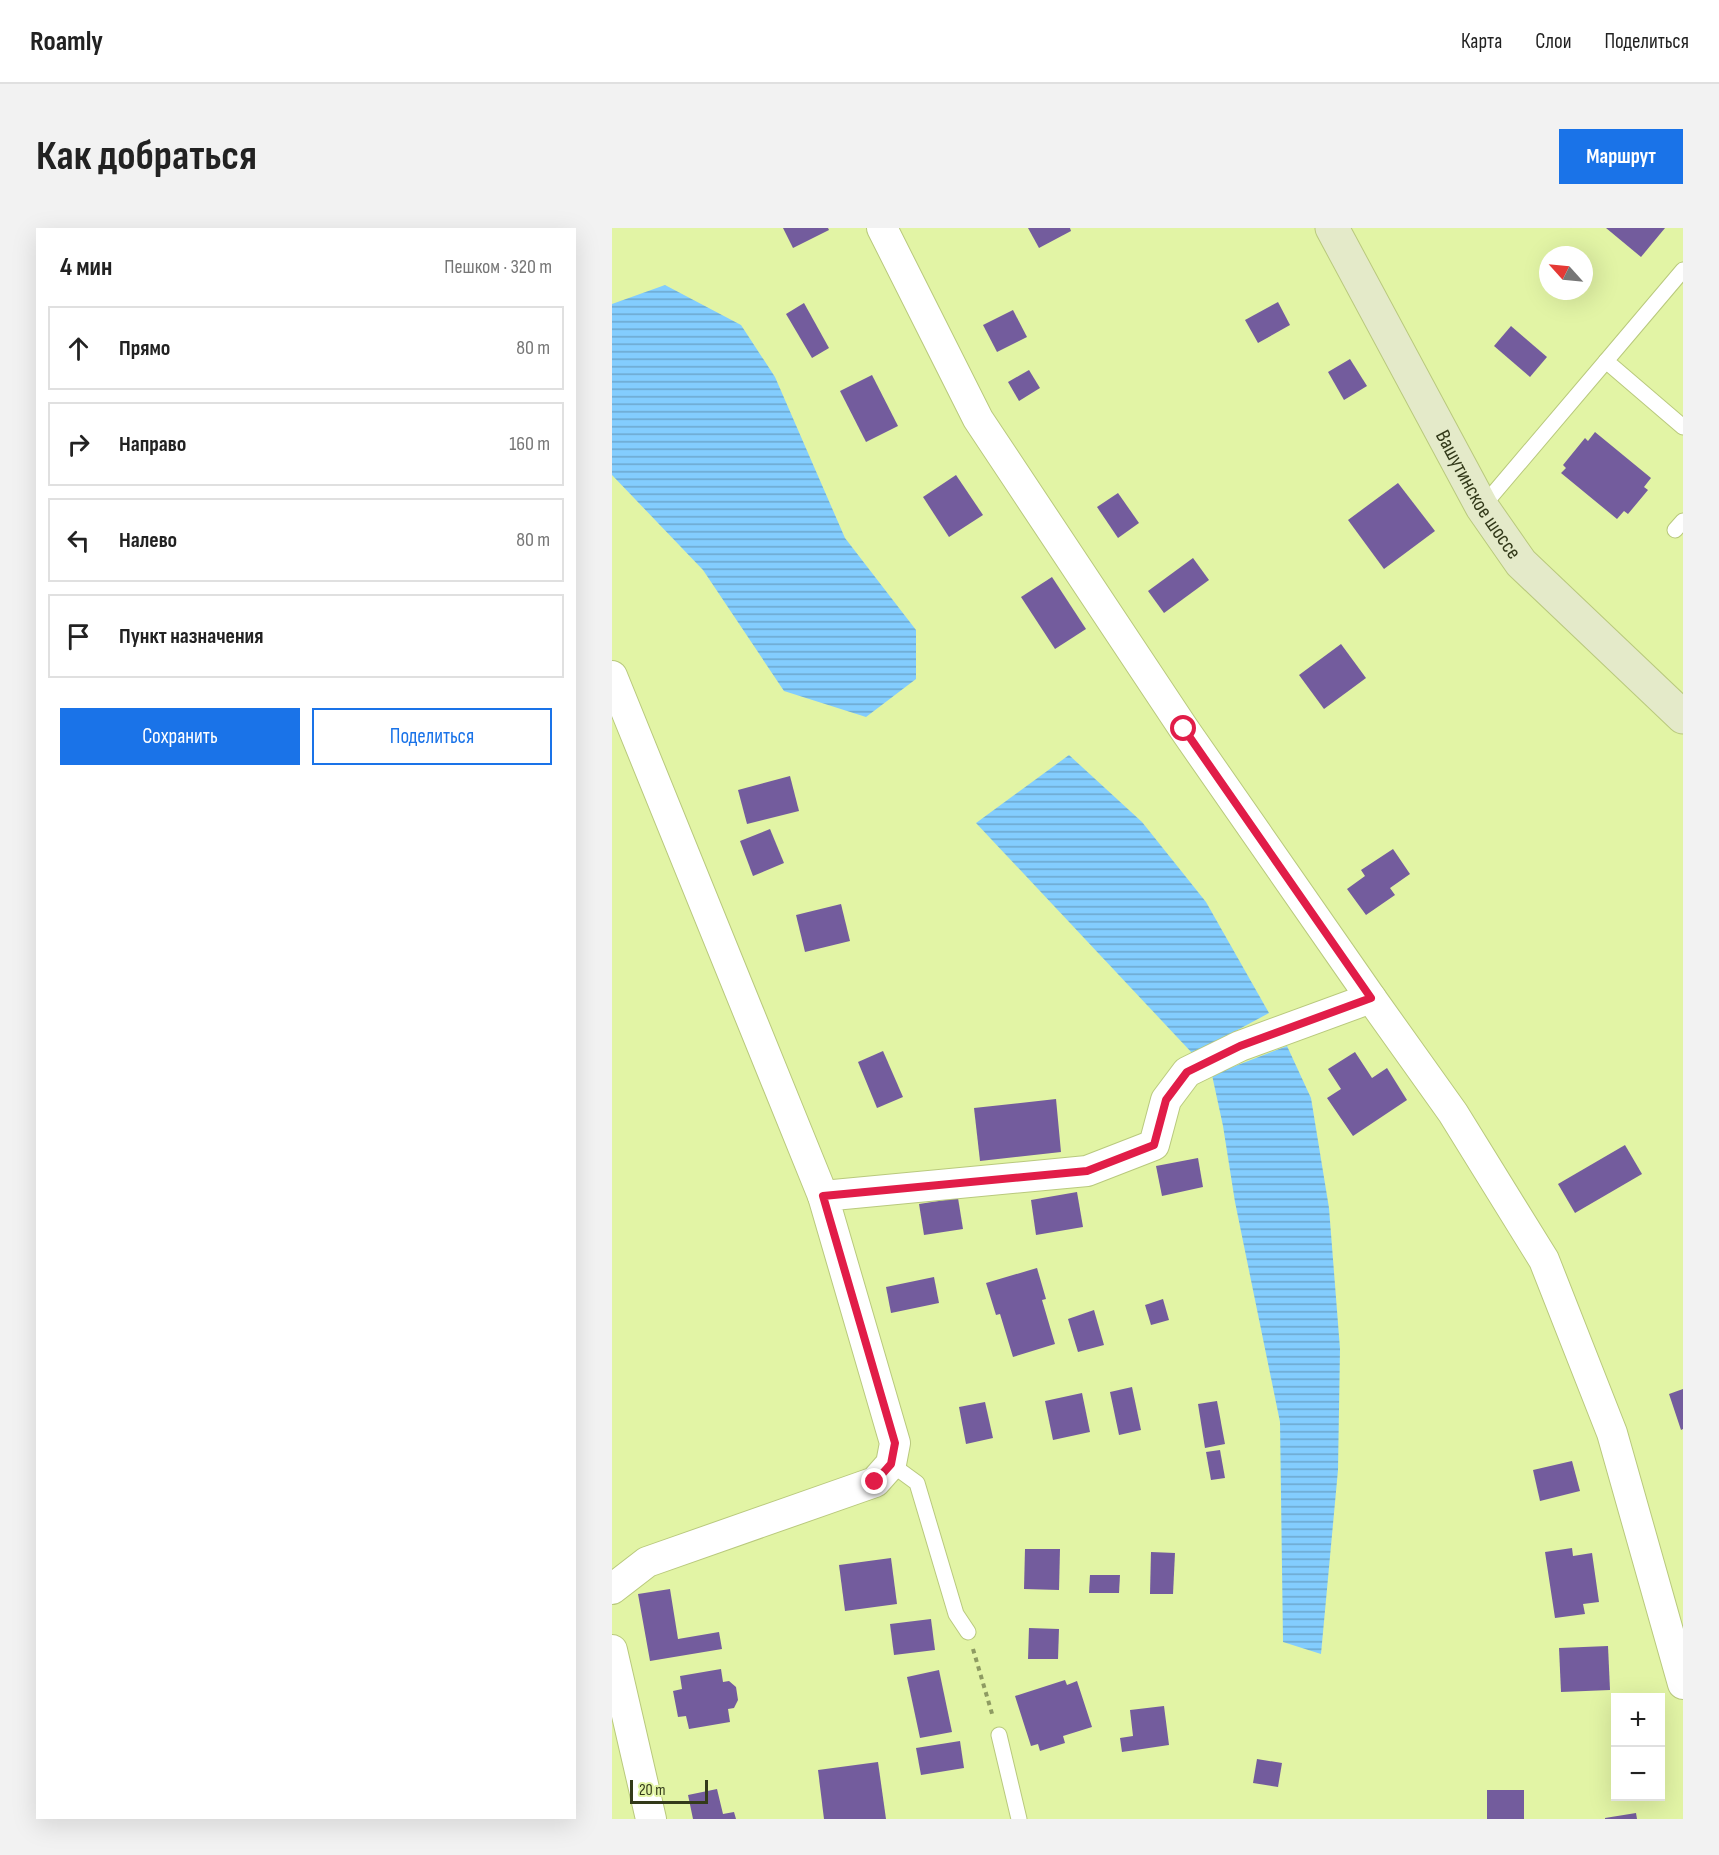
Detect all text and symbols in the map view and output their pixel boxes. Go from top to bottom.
text: Roamly [30,25,103,58]
text: Карта [1461,29,1502,54]
text: Слои [1535,29,1571,54]
text: Поделиться [1604,29,1689,54]
button: Маршрут [1559,129,1683,184]
text: Как добраться [36,131,257,182]
north arrow [1539,246,1593,300]
text: 4 мин [60,252,112,283]
text: Пешком · 320 m [444,255,552,279]
icon: ahead [62,332,95,365]
text: Прямо [119,335,170,362]
text: 80 m [516,336,550,360]
street label: Вашутинское шоссе [1430,425,1527,564]
icon: right [62,428,95,461]
text: Направо [119,431,186,458]
text: 160 m [509,432,550,456]
icon: left [62,524,95,557]
text: Налево [119,527,177,554]
text: 80 m [516,528,550,552]
icon: arrive [62,620,95,653]
text: Пункт назначения [119,623,263,650]
button: Сохранить [60,708,300,765]
button: Поделиться [312,708,552,765]
route start [1170,715,1196,741]
route end [861,1468,887,1494]
map controls [1611,1693,1665,1801]
button: + [1611,1693,1665,1747]
button: − [1611,1747,1665,1801]
scale bar [630,1777,708,1804]
text: 20 m [639,1781,666,1800]

